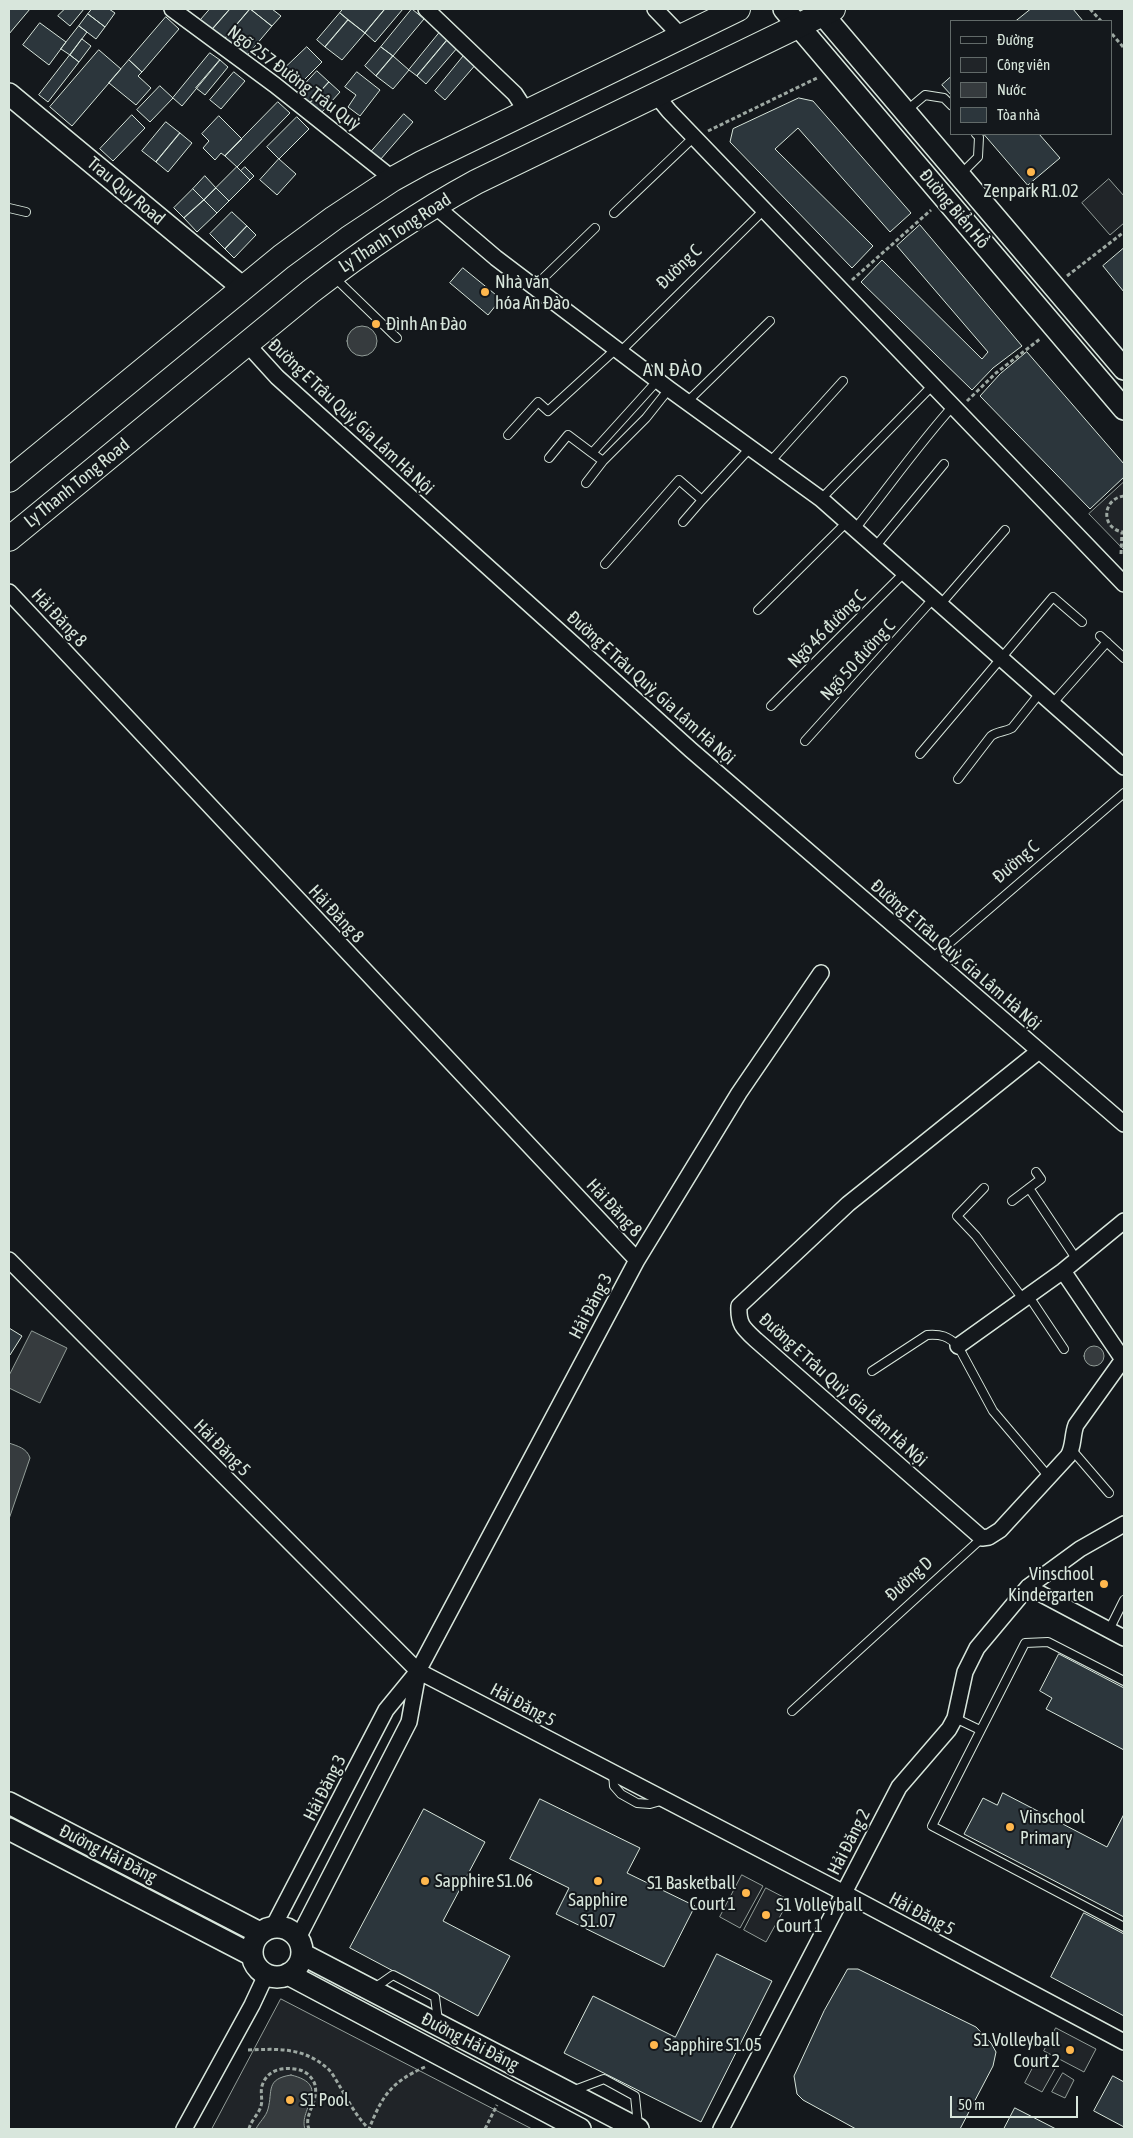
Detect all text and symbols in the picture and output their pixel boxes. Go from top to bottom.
legend [950,20,1113,135]
street label: Ngõ 257 Đường Trâu Quỳ [223,21,365,135]
text: Đường [997,31,1033,48]
text: Công viên [997,56,1050,73]
text: Nước [997,81,1026,98]
text: Tòa nhà [997,106,1040,123]
street label: Trau Quy Road [83,152,169,230]
street label: Đường Biển Hồ [915,165,993,253]
marker: Zenpark R1.02 [1025,166,1037,178]
place label: Zenpark R1.02 [983,180,1079,202]
street label: Ly Thanh Tong Road [335,189,455,277]
street label: Đường C [652,240,706,294]
place label: Nhà văn hóa An Đào [495,271,570,314]
marker: Nhà văn hóa An Đào [479,286,491,298]
place label: Đình An Đào [386,313,467,335]
marker: Đình An Đào [370,318,382,330]
street label: Đường E Trâu Quỳ, Gia Lâm Hà Nội [263,334,439,500]
district label: AN ĐÀO [642,359,704,381]
street label: Ly Thanh Tong Road [20,434,134,532]
street label: Hải Đăng 8 [27,585,91,651]
street label: Ngõ 46 đường C [784,586,870,672]
street label: Đường E Trâu Quỳ, Gia Lâm Hà Nội [562,607,740,769]
street label: Ngõ 50 đường C [816,615,900,705]
street label: Đường C [988,836,1044,888]
street label: Đường E Trâu Quỳ, Gia Lâm Hà Nội [866,875,1046,1035]
street label: Hải Đăng 8 [304,881,368,947]
street label: Hải Đăng 8 [582,1175,646,1241]
street label: Hải Đăng 3 [565,1269,617,1343]
street label: Đường E Trâu Quỳ, Gia Lâm Hà Nội [754,1309,932,1471]
street label: Hải Đăng 5 [189,1415,255,1481]
street label: Đường D [881,1552,937,1606]
place label: Vinschool Kindergarten [1008,1563,1094,1606]
marker: Vinschool Kindergarten [1098,1578,1110,1590]
street label: Hải Đăng 5 [486,1679,560,1731]
street label: Hải Đăng 3 [299,1751,351,1825]
street label: Hải Đăng 2 [823,1805,875,1879]
place label: Vinschool Primary [1020,1806,1085,1848]
street label: Đường Hải Đăng [56,1820,160,1888]
marker: Vinschool Primary [1004,1821,1016,1833]
place label: Sapphire S1.06 [435,1870,533,1892]
place label: S1 Basketball Court 1 [647,1872,736,1915]
marker: Sapphire S1.06 [419,1875,431,1887]
marker: Sapphire S1.07 [592,1875,604,1887]
marker: S1 Basketball Court 1 [740,1887,752,1899]
street label: Hải Đăng 5 [885,1888,959,1940]
place label: Sapphire S1.07 [568,1889,628,1932]
place label: S1 Volleyball Court 1 [776,1894,862,1936]
marker: S1 Volleyball Court 1 [760,1909,772,1921]
street label: Đường Hải Đăng [418,2008,522,2076]
place label: S1 Volleyball Court 2 [974,2029,1060,2072]
place label: Sapphire S1.05 [664,2034,762,2056]
marker: Sapphire S1.05 [648,2039,660,2051]
marker: S1 Volleyball Court 2 [1064,2044,1076,2056]
scale bar [953,2086,1080,2118]
place label: S1 Pool [300,2089,349,2111]
marker: S1 Pool [284,2094,296,2106]
text: 50 m [958,2096,985,2113]

